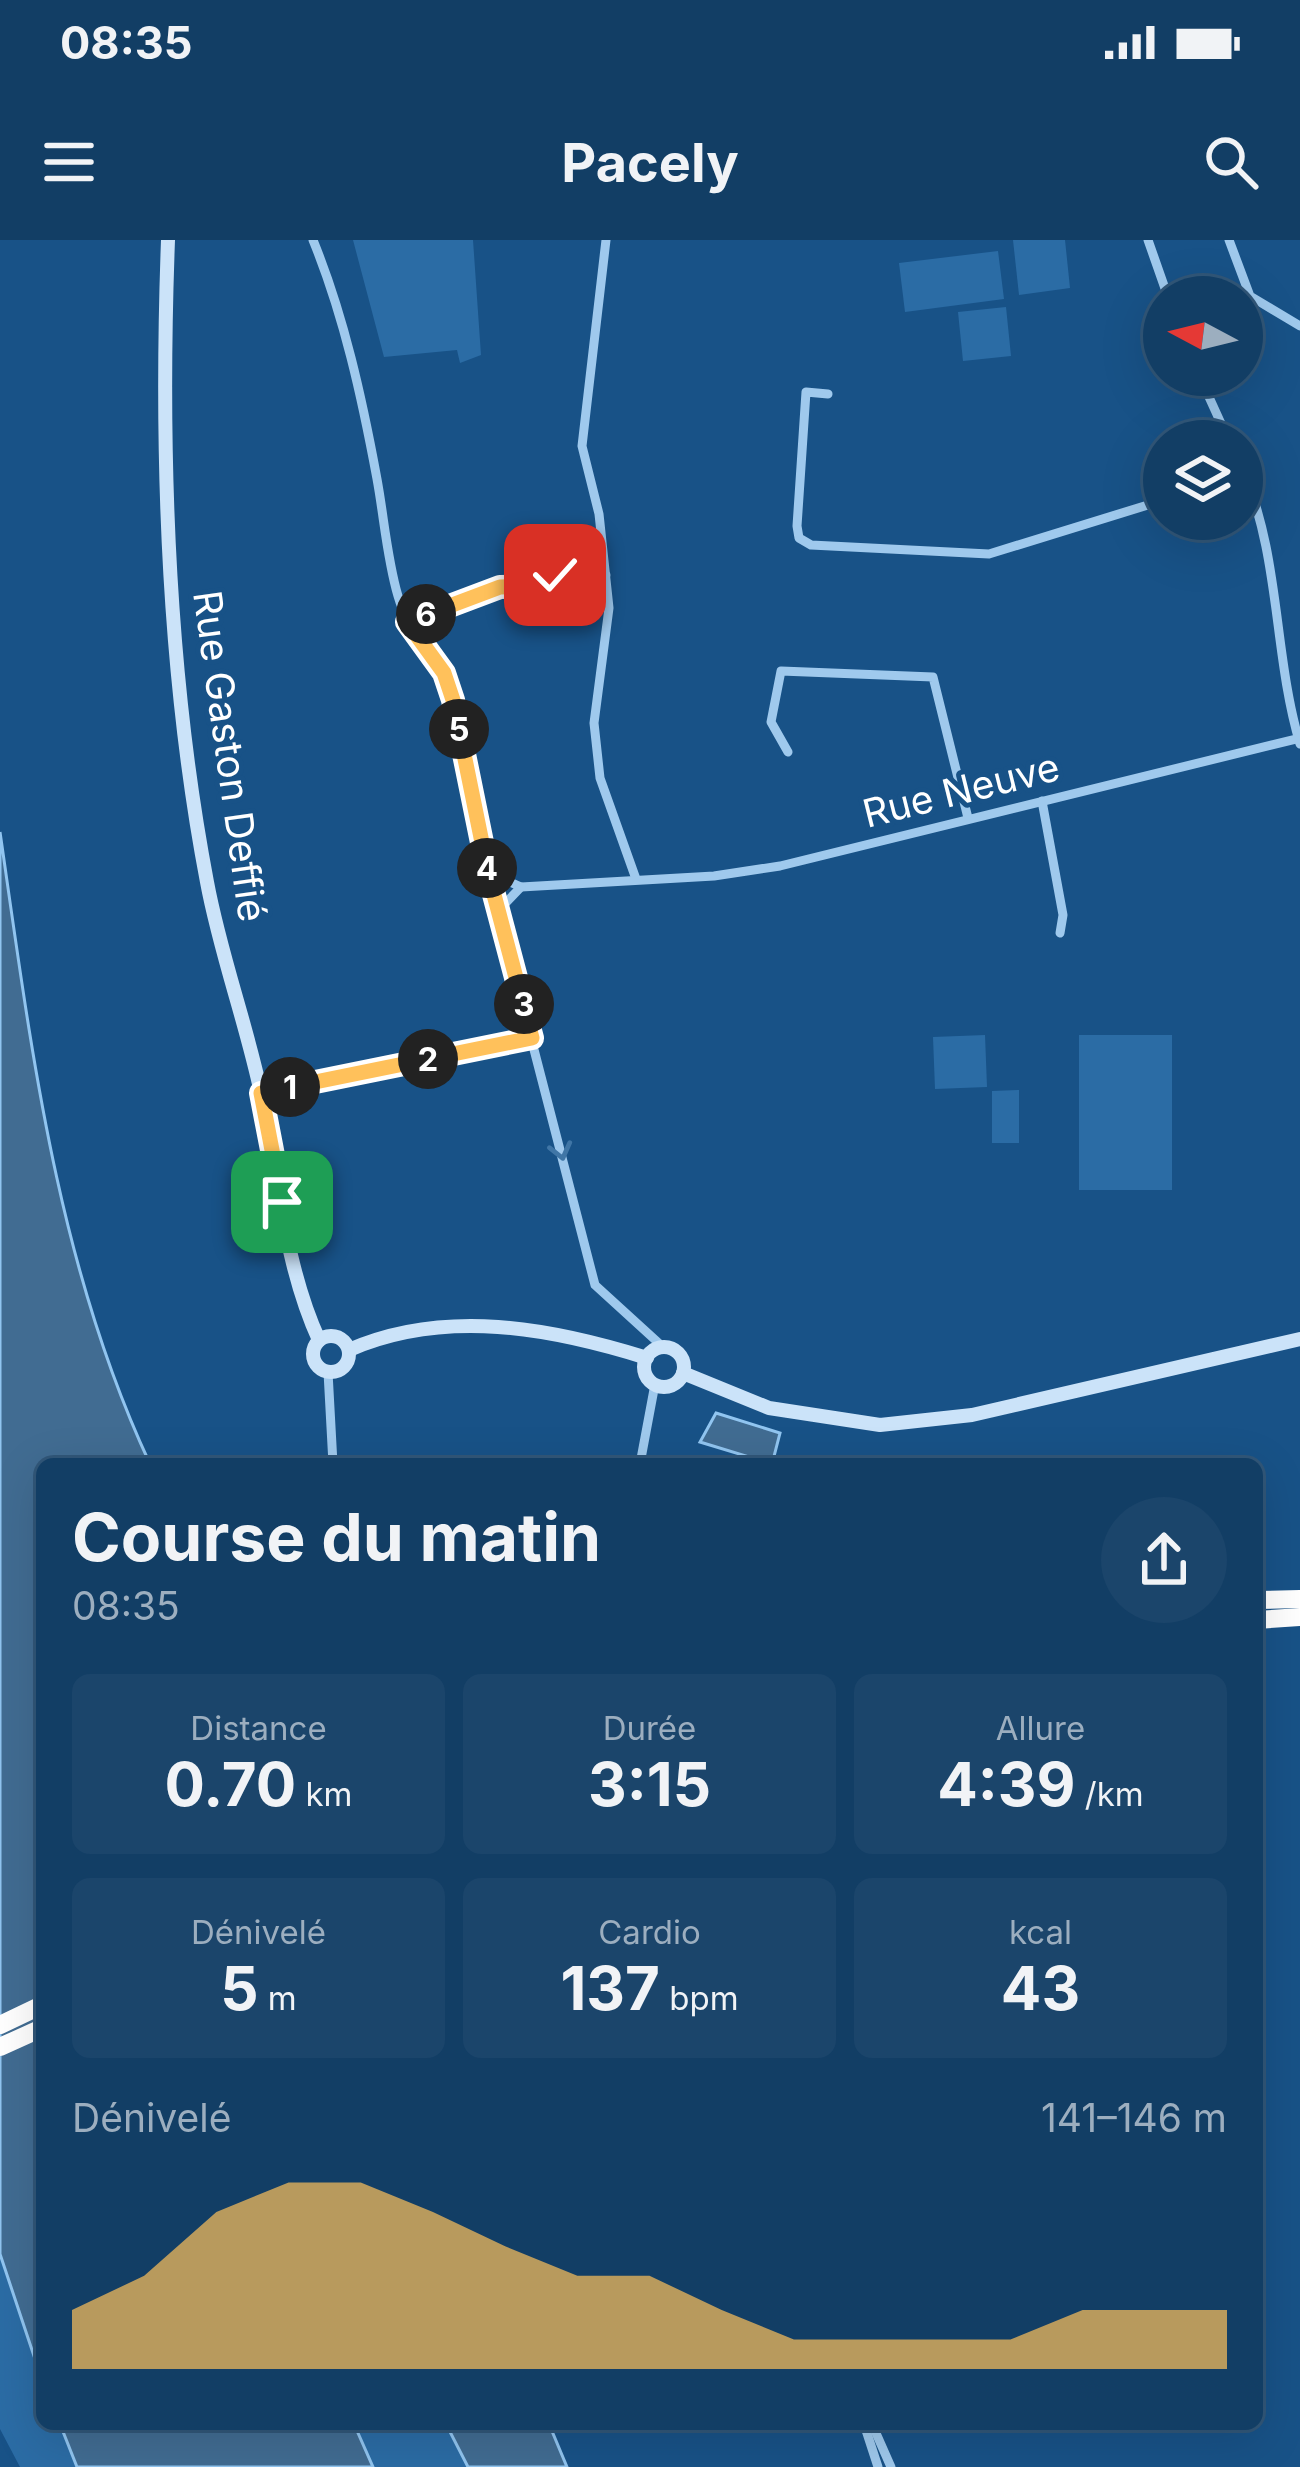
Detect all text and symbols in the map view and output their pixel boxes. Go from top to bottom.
text: 08:35 [60,15,192,70]
icon: menu [36,129,102,195]
icon: search [1198,129,1264,195]
text: Pacely [561,130,739,195]
north arrow [1143,276,1263,396]
map controls [1143,276,1263,540]
button: layers [1143,420,1263,540]
pin [504,524,606,626]
icon: check [522,542,588,608]
pin: 6 [396,584,456,644]
street label: Rue Gaston Deffié [184,587,277,924]
text: 6 [415,594,437,634]
pin: 5 [429,699,489,759]
text: 5 [448,709,470,749]
street label: Rue Neuve [858,742,1064,837]
pin: 4 [457,838,517,898]
text: 4 [476,848,498,888]
pin: 3 [494,974,554,1034]
text: 3 [513,984,535,1024]
pin: 2 [398,1029,458,1089]
text: 2 [418,1039,438,1079]
pin: 1 [260,1057,320,1117]
text: 1 [283,1067,297,1107]
one-way arrow [547,1141,572,1161]
pin [231,1151,333,1253]
icon: arrive [249,1169,315,1235]
text: Course du matin [72,1497,601,1577]
button: share [1101,1497,1227,1623]
text: 08:35 [72,1582,180,1629]
text: Distance [190,1708,327,1748]
text: Durée [603,1708,696,1748]
text: Allure [996,1708,1085,1748]
text: 0.70 [165,1748,296,1820]
text: 3:15 [588,1748,711,1820]
text: 4:39 [937,1748,1076,1820]
text: km [296,1774,352,1814]
text: /km [1076,1774,1144,1814]
text: Dénivelé [191,1912,326,1952]
text: Cardio [598,1912,701,1952]
text: kcal [1009,1912,1072,1952]
text: 5 [220,1952,259,2024]
text: 137 [560,1952,660,2024]
text: 43 [1001,1952,1080,2024]
text: m [259,1978,297,2018]
text: bpm [660,1978,739,2018]
text: Dénivelé [72,2094,231,2141]
text: 141–146 m [1041,2094,1227,2141]

